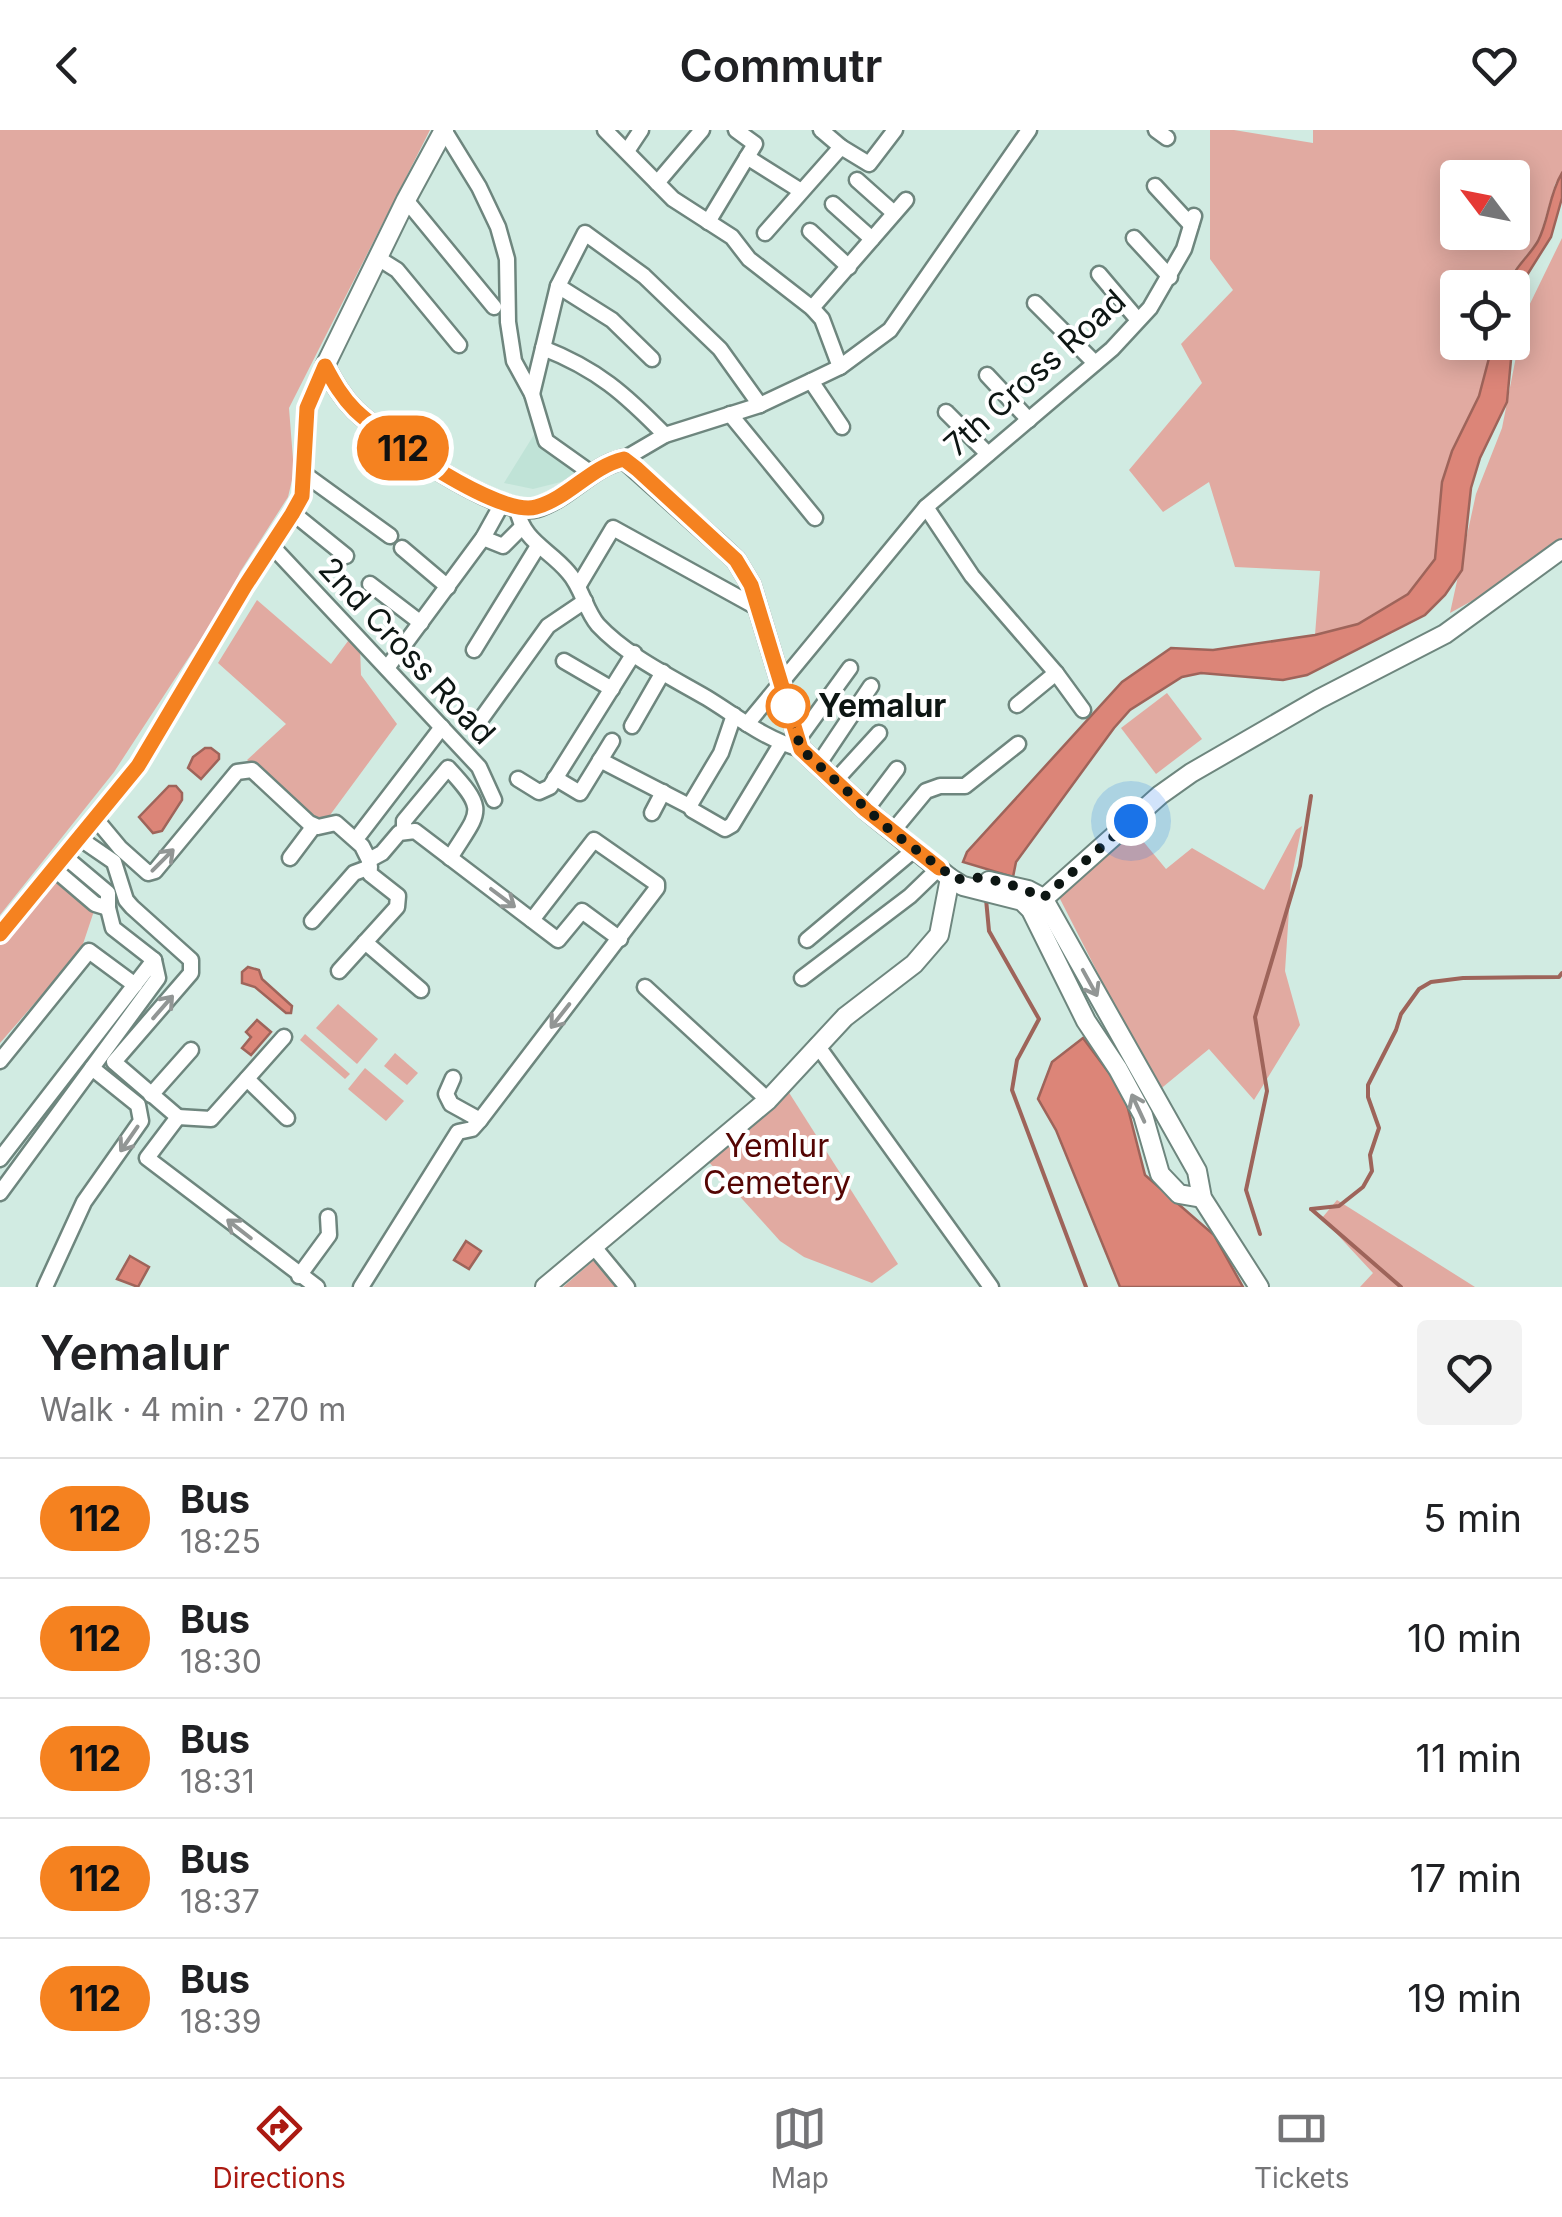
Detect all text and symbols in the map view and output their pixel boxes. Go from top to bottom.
icon: back [40,38,95,93]
text: Commutr [680,38,882,93]
icon: heart [1467,38,1522,93]
north arrow [1440,160,1530,250]
map controls [1440,160,1530,360]
button: locate [1440,270,1530,360]
street label: 7th Cross Road [936,281,1133,464]
line badge: 112 [346,416,460,480]
text: 112 [377,427,429,469]
street label: 2nd Cross Road [311,549,504,752]
marker: Yemalur [767,685,809,727]
place label: Yemalur [818,686,946,725]
your location [1106,796,1156,846]
one-way arrow [150,848,175,873]
one-way arrow [490,887,516,909]
one-way arrow [1081,967,1101,997]
one-way arrow [151,994,173,1020]
one-way arrow [550,1002,571,1029]
one-way arrow [1128,1093,1146,1124]
one-way arrow [119,1124,140,1152]
park label: Yemlur Cemetery [703,1126,851,1202]
one-way arrow [226,1218,252,1240]
button: heart [1417,1320,1522,1425]
text: Yemalur [40,1323,230,1382]
text: Walk · 4 min · 270 m [40,1390,346,1429]
text: Bus [180,1476,250,1522]
text: 5 min [1423,1495,1522,1541]
text: 112 [69,1497,121,1539]
text: 18:25 [180,1522,261,1561]
text: Bus [180,1596,250,1642]
text: 10 min [1407,1615,1522,1661]
text: 112 [69,1617,121,1659]
text: 18:30 [180,1642,262,1681]
text: Bus [180,1716,250,1762]
text: 11 min [1415,1735,1522,1781]
text: 112 [69,1737,121,1779]
text: 18:31 [180,1762,255,1801]
text: Bus [180,1836,250,1882]
text: 17 min [1409,1855,1522,1901]
text: 112 [69,1857,121,1899]
text: 18:37 [180,1882,260,1921]
text: Bus [180,1956,250,2002]
text: 19 min [1407,1975,1522,2021]
text: 112 [69,1977,121,2019]
text: 18:39 [180,2002,262,2041]
tab: Directions [212,2101,346,2195]
tab: Map [771,2101,829,2195]
tab: Tickets [1254,2101,1350,2195]

